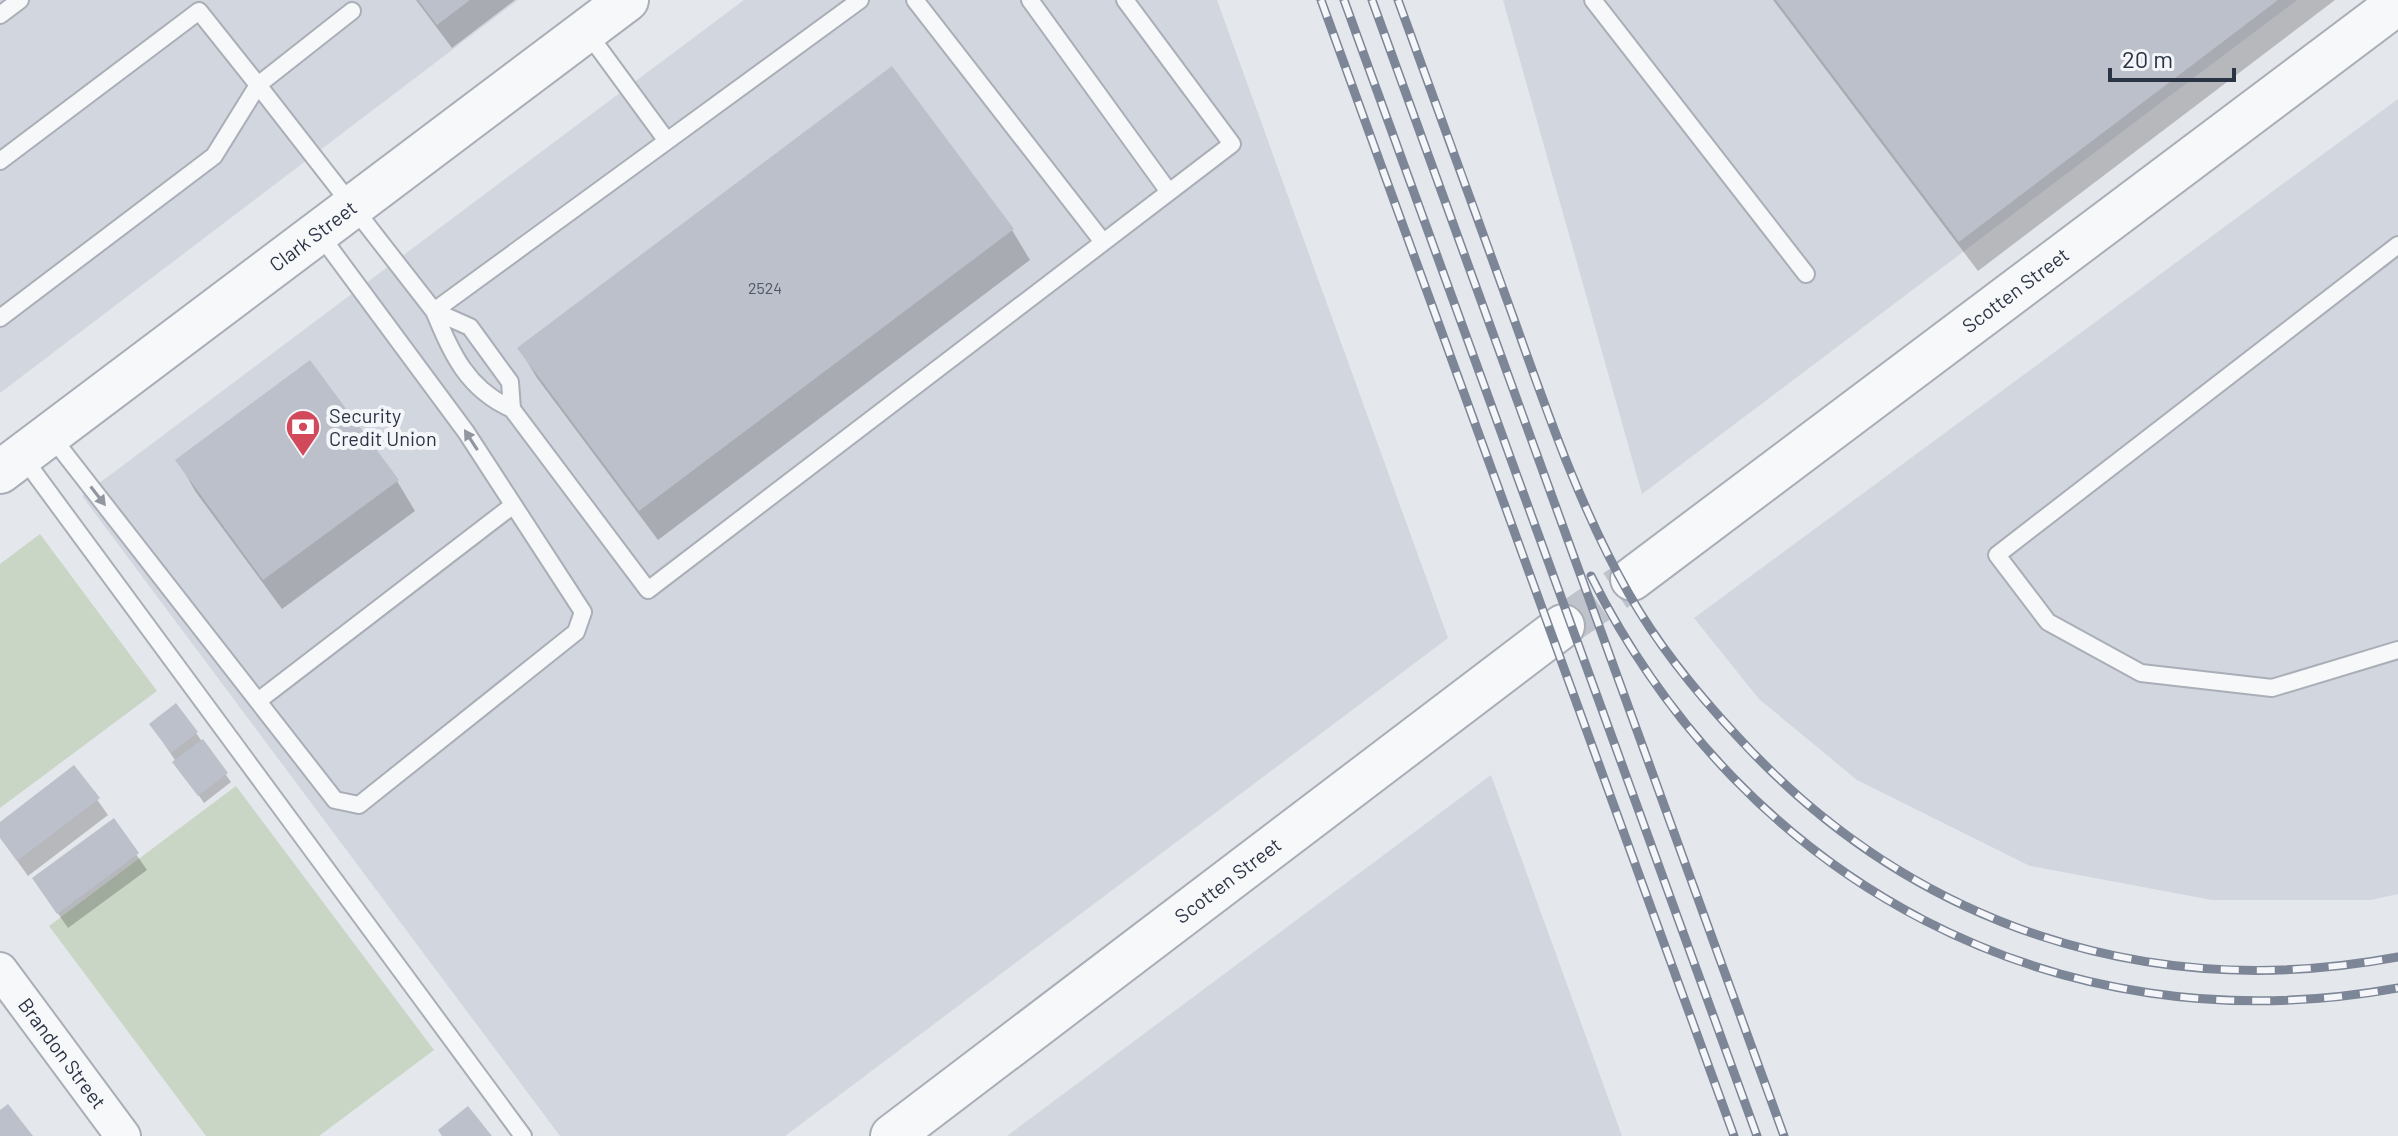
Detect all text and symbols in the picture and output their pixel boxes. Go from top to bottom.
scale bar [2110,32,2234,82]
text: 20 m [2122,44,2173,73]
street label: Clark Street [264,195,361,276]
street label: Scotten Street [1957,242,2073,338]
house number: 2524 [748,278,782,297]
place label: Security Credit Union [329,403,437,450]
bank icon: Security Credit Union [284,408,322,458]
one-way arrow [464,429,478,451]
one-way arrow [89,486,105,506]
street label: Scotten Street [1169,832,1285,928]
street label: Brandon Street [14,993,112,1113]

